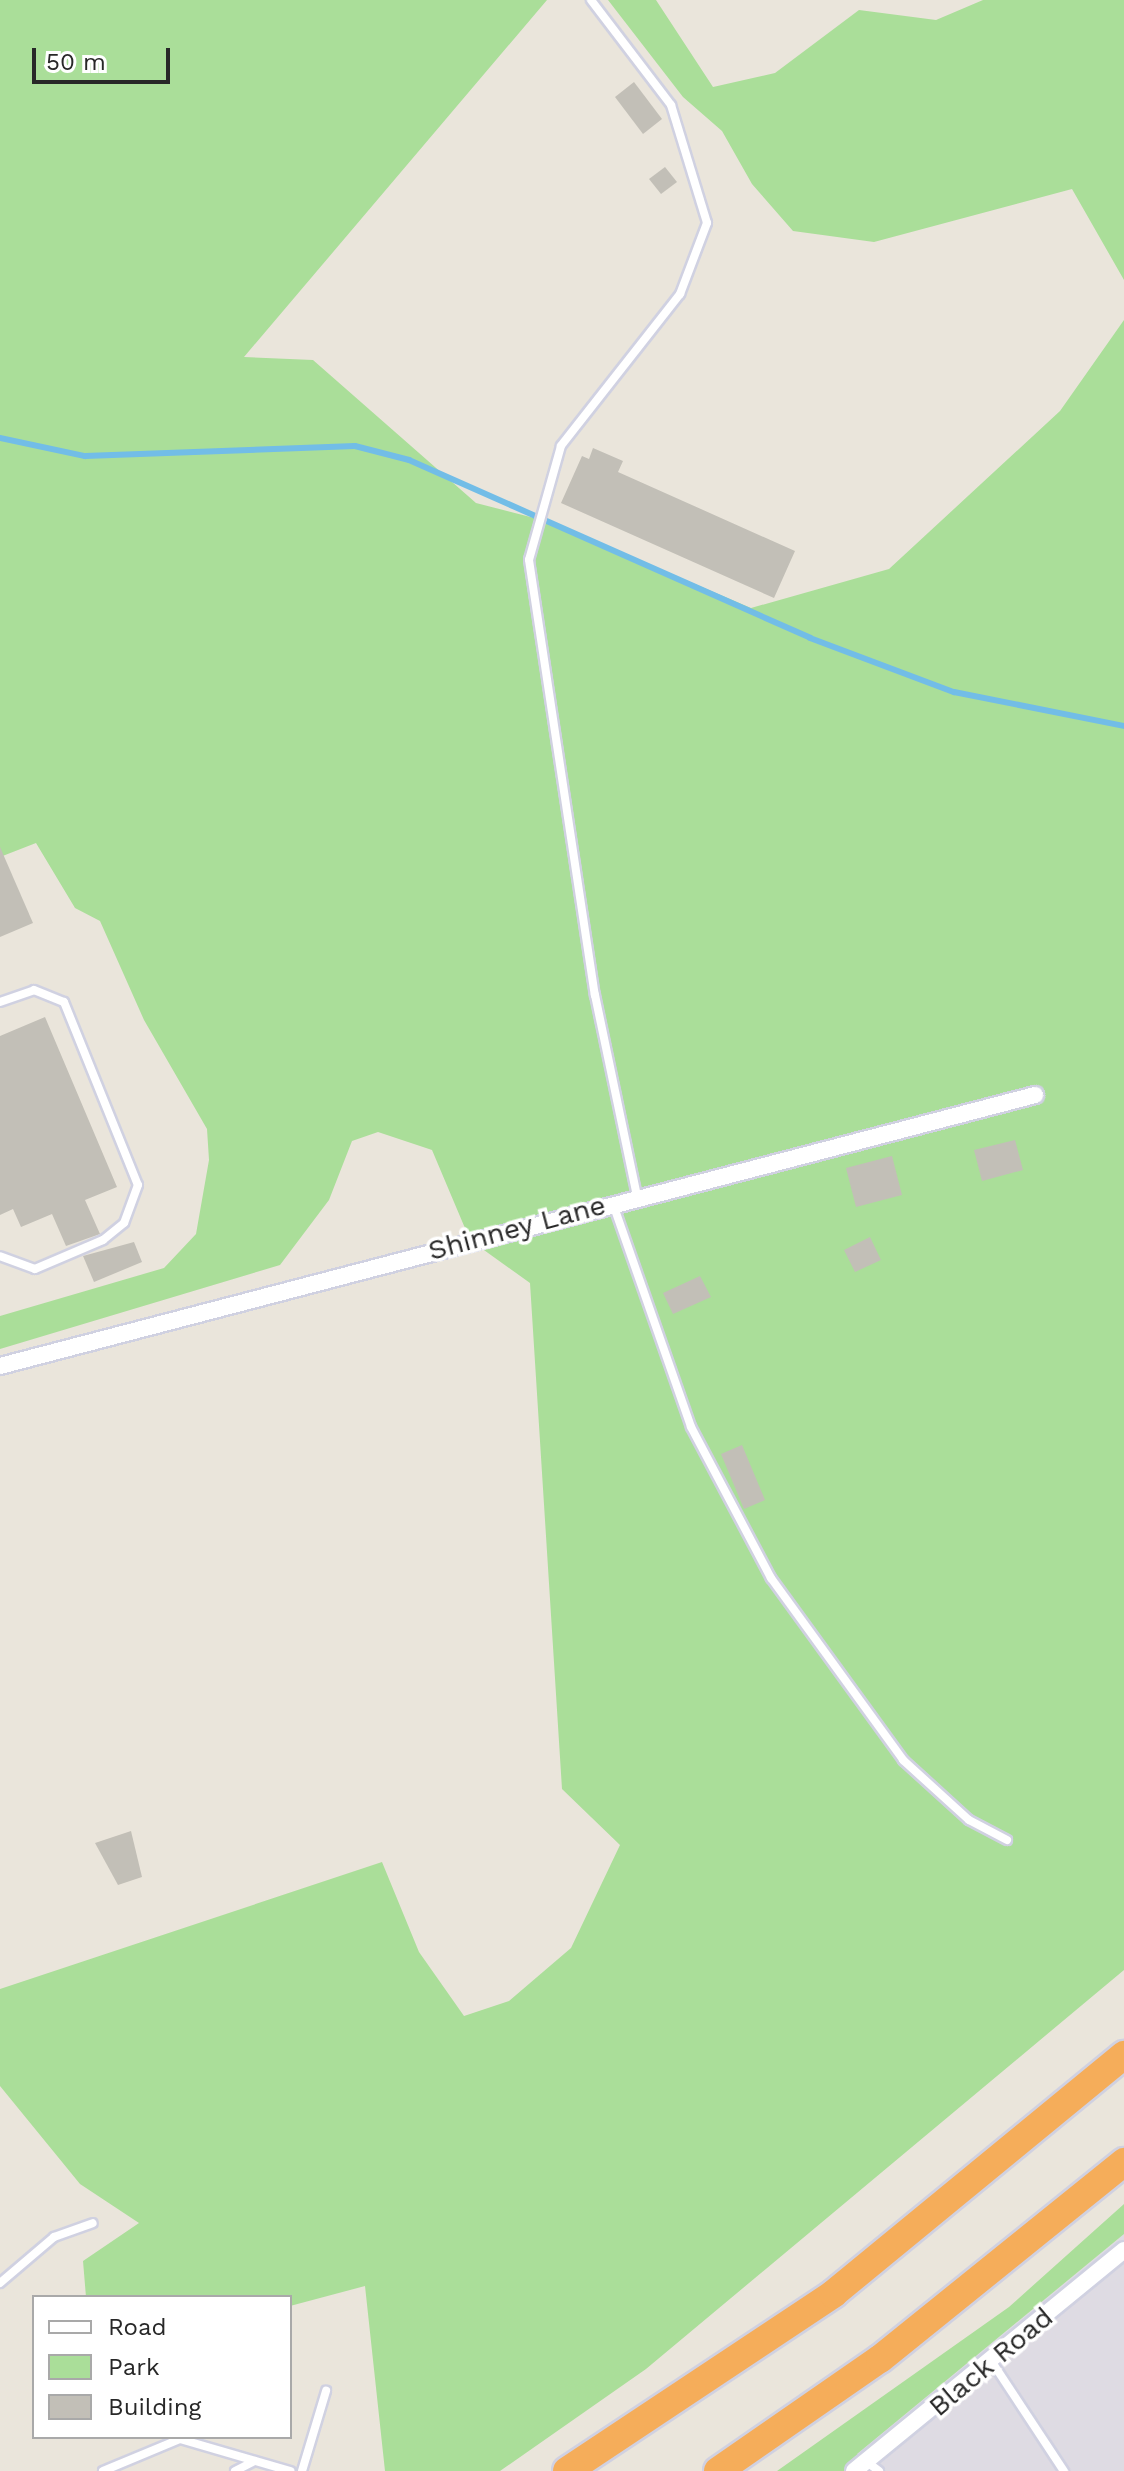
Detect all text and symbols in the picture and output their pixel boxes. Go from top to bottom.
scale bar [36,32,174,82]
text: 50 m [46,48,106,76]
street label: Shinney Lane [424,1188,610,1268]
legend [32,2295,292,2439]
street label: Black Road [922,2300,1060,2424]
text: Road [108,2313,167,2341]
text: Park [108,2353,160,2381]
text: Building [108,2393,201,2421]

